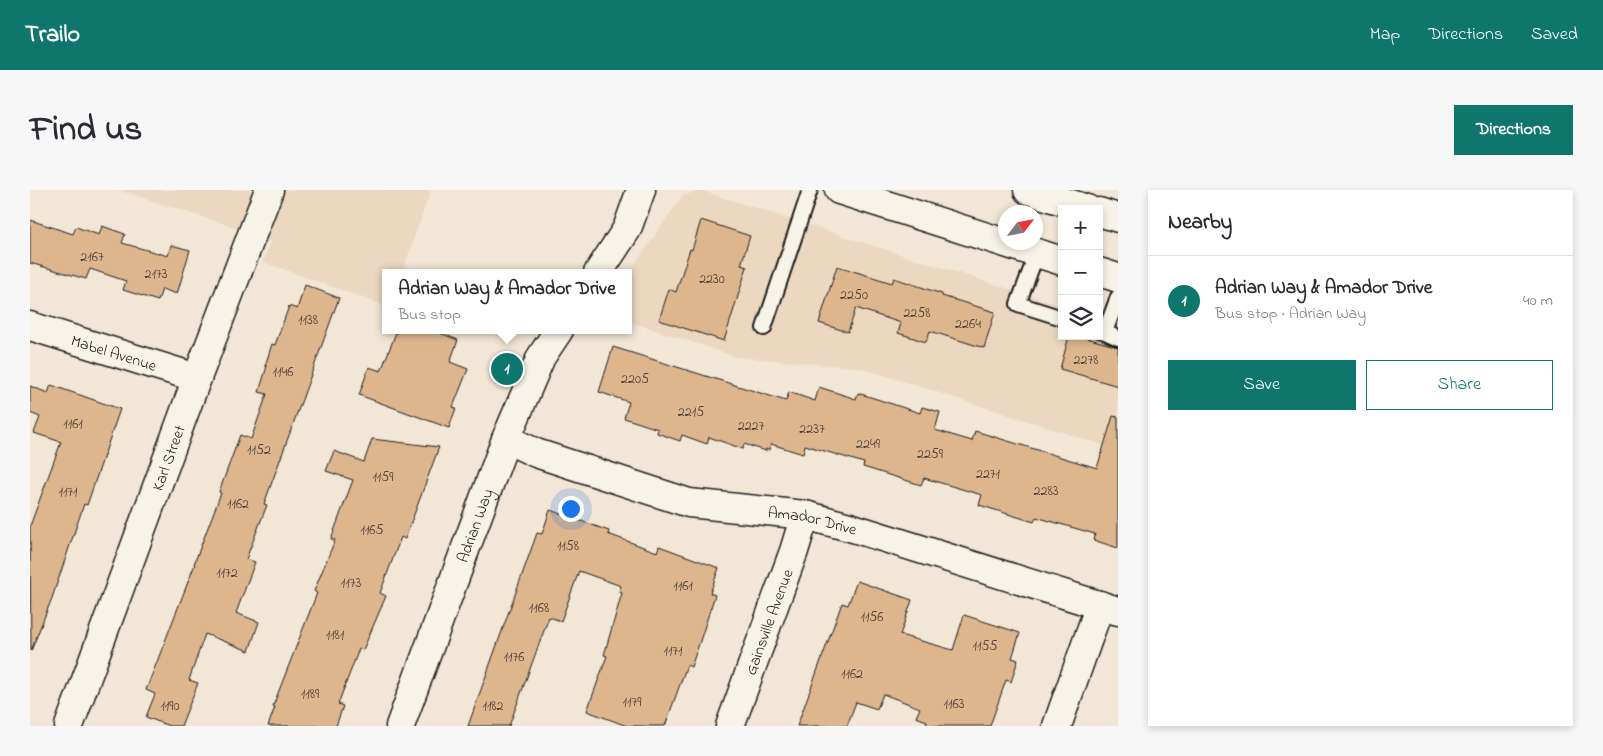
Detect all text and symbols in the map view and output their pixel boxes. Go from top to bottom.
text: Trailo [25,18,80,53]
text: Map [1370,22,1400,48]
text: Directions [1428,22,1503,48]
text: Saved [1531,22,1578,48]
text: Find us [30,105,142,156]
button: Directions [1454,105,1573,155]
north arrow [998,205,1043,250]
map controls [1058,205,1103,340]
button: + [1058,205,1103,250]
text: Nearby [1168,208,1232,238]
house number: 2167 [80,247,104,268]
button: − [1058,250,1103,295]
house number: 2173 [145,264,168,285]
popup [382,269,632,334]
house number: 2230 [699,269,725,290]
text: Adrian Way & Amador Drive [1215,275,1432,302]
text: Adrian Way & Amador Drive [398,276,616,303]
house number: 2250 [840,285,868,306]
text: 1 [1181,289,1187,313]
text: 40 m [1523,289,1553,313]
button: layers [1058,295,1103,340]
text: Bus stop · Adrian Way [1215,302,1366,326]
text: Bus stop [398,303,461,327]
house number: 2258 [903,303,931,324]
house number: 1138 [298,310,318,331]
house number: 2264 [955,314,981,335]
street label: Mabel Avenue [68,329,160,379]
pin: 1 [491,350,523,388]
house number: 2278 [1074,350,1098,371]
button: Save [1168,360,1356,410]
button: Share [1366,360,1553,410]
house number: 1146 [273,362,293,383]
house number: 2205 [621,369,649,390]
house number: 2215 [678,402,704,423]
house number: 1161 [63,414,83,435]
house number: 2227 [738,416,765,437]
house number: 2237 [799,419,825,440]
street label: Karl Street [147,421,193,495]
house number: 2249 [856,434,881,455]
house number: 1152 [247,440,271,461]
house number: 2259 [917,444,944,465]
house number: 2271 [976,464,1001,485]
house number: 1159 [372,467,394,488]
house number: 2283 [1034,481,1059,502]
house number: 1171 [58,482,78,503]
street label: Adrian Way [451,485,501,566]
house number: 1162 [227,494,249,515]
your location [558,496,584,522]
street label: Amador Drive [767,501,861,543]
house number: 1165 [360,520,384,541]
house number: 1158 [557,536,579,557]
house number: 1172 [216,563,238,584]
street label: Gainsville Avenue [740,565,801,679]
house number: 1173 [341,573,361,594]
house number: 1161 [673,576,693,597]
house number: 1168 [529,598,549,619]
house number: 1156 [860,607,884,628]
house number: 1181 [326,625,345,646]
house number: 1155 [973,636,997,657]
house number: 1171 [663,641,683,662]
house number: 1176 [504,647,524,668]
house number: 1162 [841,664,863,685]
house number: 1189 [301,684,320,705]
house number: 1179 [623,692,642,713]
house number: 1163 [944,694,965,715]
house number: 1190 [160,696,180,717]
house number: 1182 [482,696,504,717]

